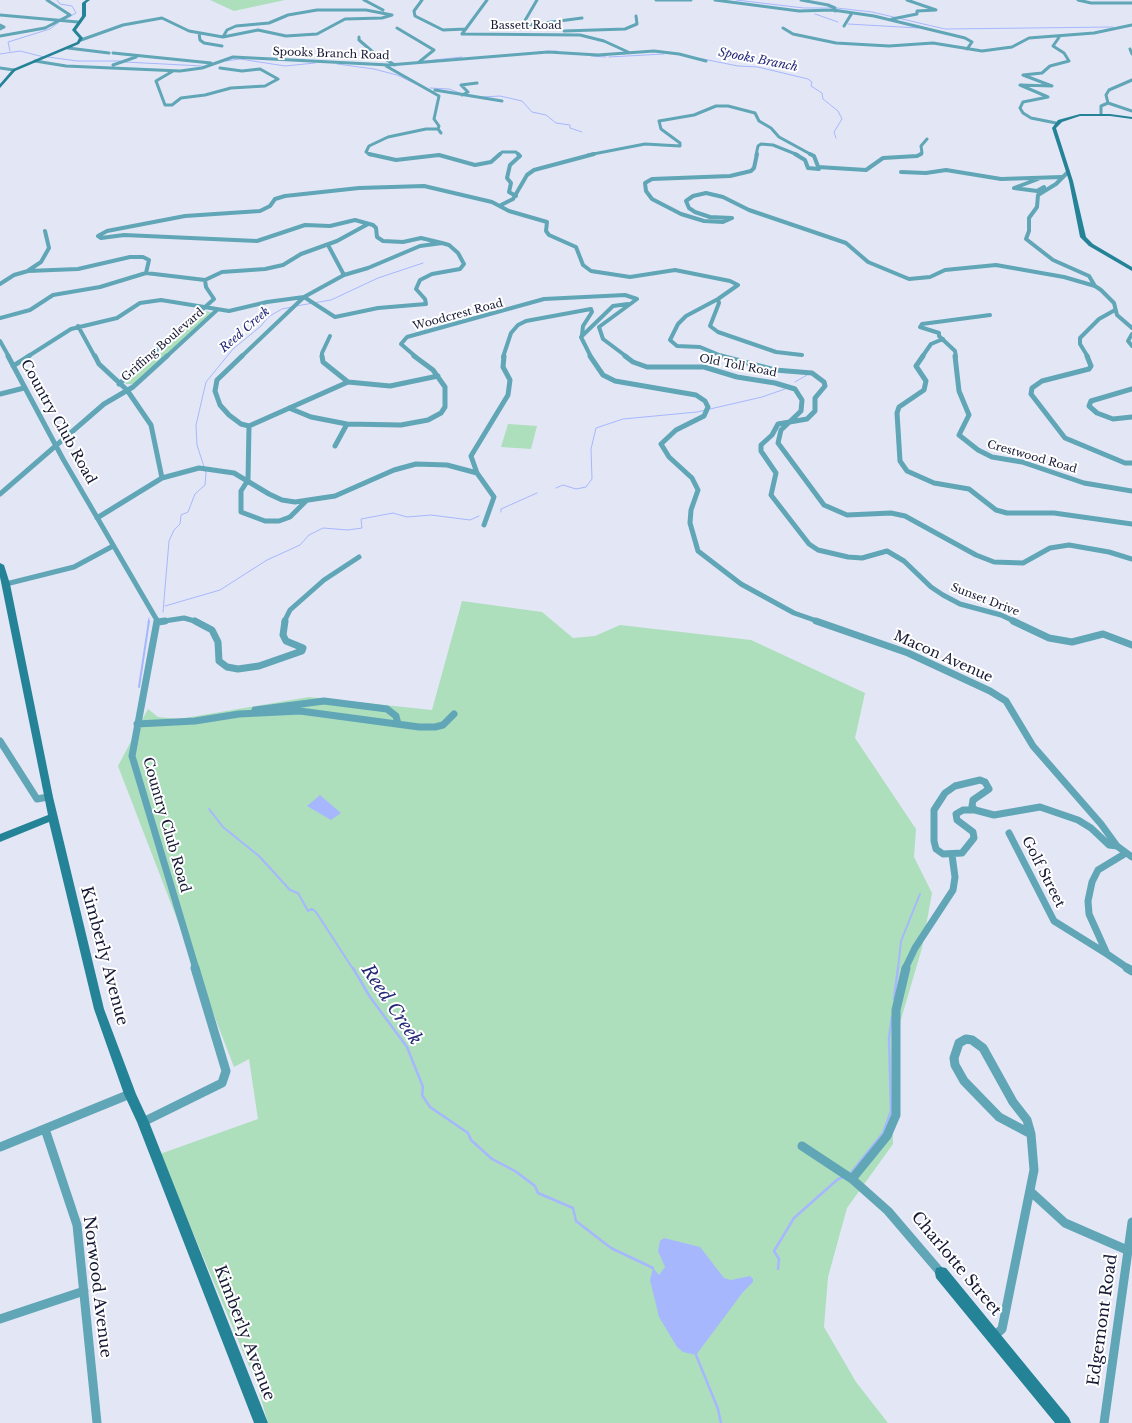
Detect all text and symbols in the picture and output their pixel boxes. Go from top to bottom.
street label: Bassett Road [490,19,562,33]
street label: Spooks Branch Road [272,45,390,63]
water label: Spooks Branch [717,45,799,75]
street label: Woodcrest Road [411,297,505,333]
water label: Reed Creek [217,304,273,356]
street label: Griffing Boulevard [119,306,207,384]
street label: Old Toll Road [698,352,778,380]
street label: Country Club Road [17,357,99,487]
street label: Crestwood Road [986,438,1078,476]
street label: Sunset Drive [949,581,1021,619]
street label: Macon Avenue [891,628,995,686]
street label: Country Club Road [139,755,193,895]
street label: Golf Street [1018,834,1068,910]
street label: Kimberly Avenue [76,884,132,1028]
water label: Reed Creek [356,961,426,1049]
street label: Charlotte Street [907,1208,1005,1320]
street label: Norwood Avenue [79,1215,115,1359]
street label: Edgemont Road [1084,1253,1122,1387]
street label: Kimberly Avenue [209,1263,279,1403]

